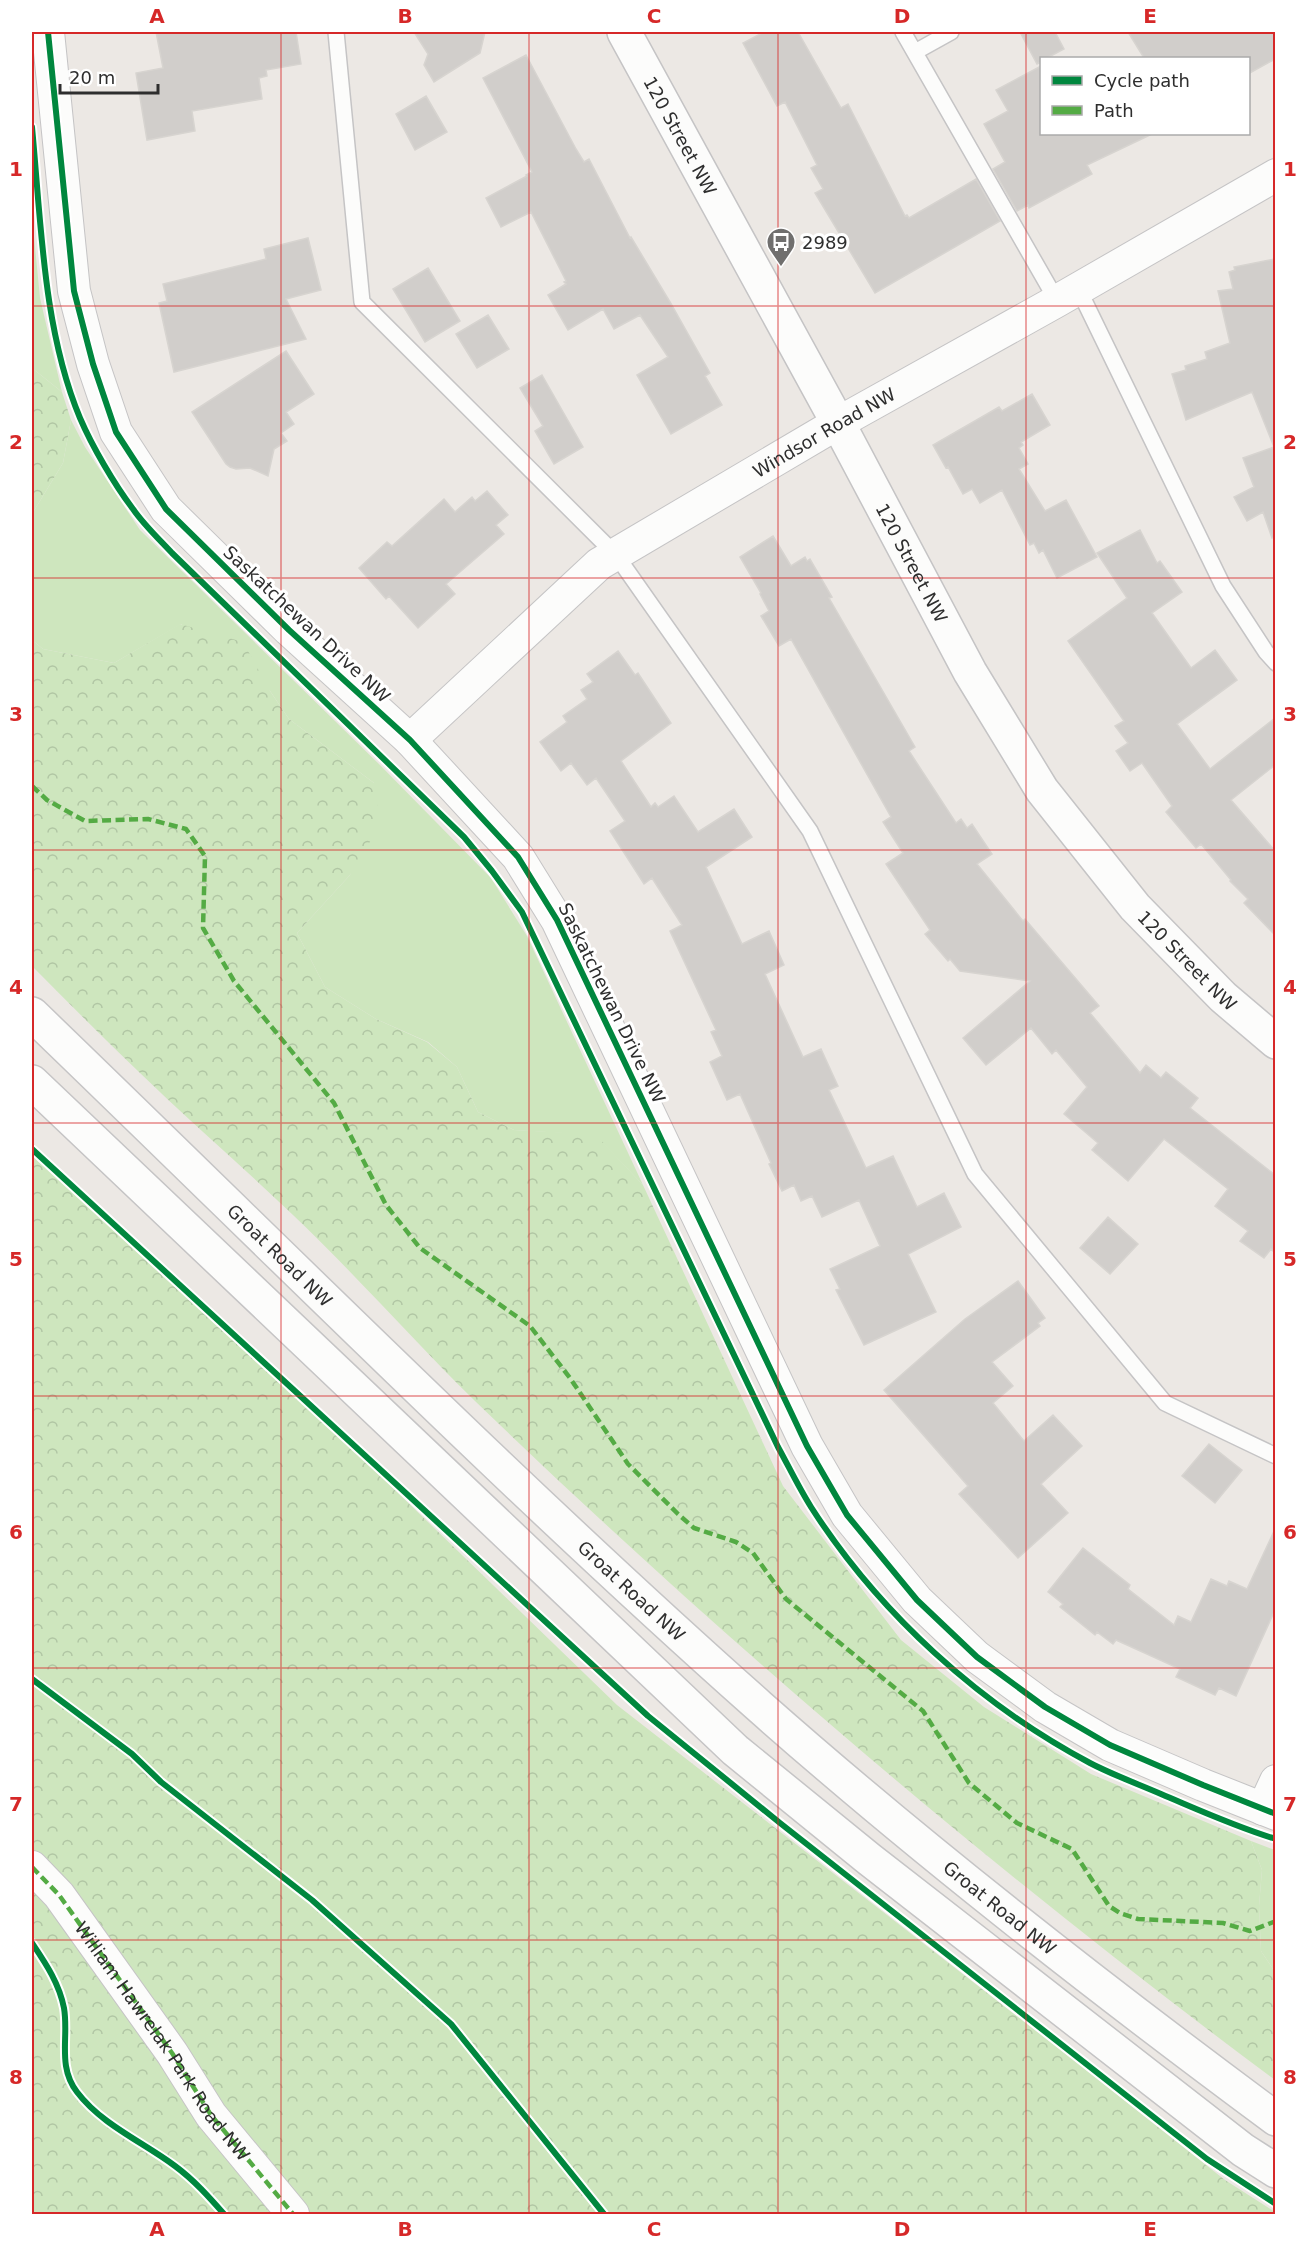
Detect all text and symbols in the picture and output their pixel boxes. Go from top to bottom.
text: A [149,4,165,28]
text: B [397,4,413,28]
text: C [647,4,661,28]
text: D [894,4,910,28]
text: E [1143,4,1157,28]
scale bar [60,57,158,95]
legend [1040,57,1250,135]
text: 20 m [69,67,115,88]
text: Cycle path [1094,70,1190,91]
street label: 120 Street NW [640,73,722,199]
text: Path [1094,100,1134,121]
text: 1 [9,157,23,181]
text: 1 [1283,157,1297,181]
bus stop icon: 2989 [765,226,797,268]
place label: 2989 [802,232,848,253]
street label: Windsor Road NW [749,383,899,481]
text: 2 [9,430,23,454]
text: 2 [1283,430,1297,454]
street label: 120 Street NW [872,500,952,626]
street label: Saskatchewan Drive NW [219,541,395,707]
text: 3 [9,702,23,726]
text: 3 [1283,702,1297,726]
street label: Saskatchewan Drive NW [554,899,670,1107]
street label: 120 Street NW [1134,906,1241,1015]
text: 4 [9,975,23,999]
text: 4 [1283,975,1297,999]
street label: Groat Road NW [223,1199,337,1311]
text: 5 [9,1247,23,1271]
text: 5 [1283,1247,1297,1271]
text: 6 [9,1520,23,1544]
text: 6 [1283,1520,1297,1544]
street label: Groat Road NW [574,1536,690,1645]
text: 7 [9,1792,23,1816]
text: 7 [1283,1792,1297,1816]
street label: Groat Road NW [940,1856,1061,1959]
street label: William Hawrelak Park Road NW [71,1917,255,2165]
text: 8 [9,2065,23,2089]
text: 8 [1283,2065,1297,2089]
text: A [149,2217,165,2241]
text: B [397,2217,413,2241]
text: C [647,2217,661,2241]
text: D [894,2217,910,2241]
text: E [1143,2217,1157,2241]

